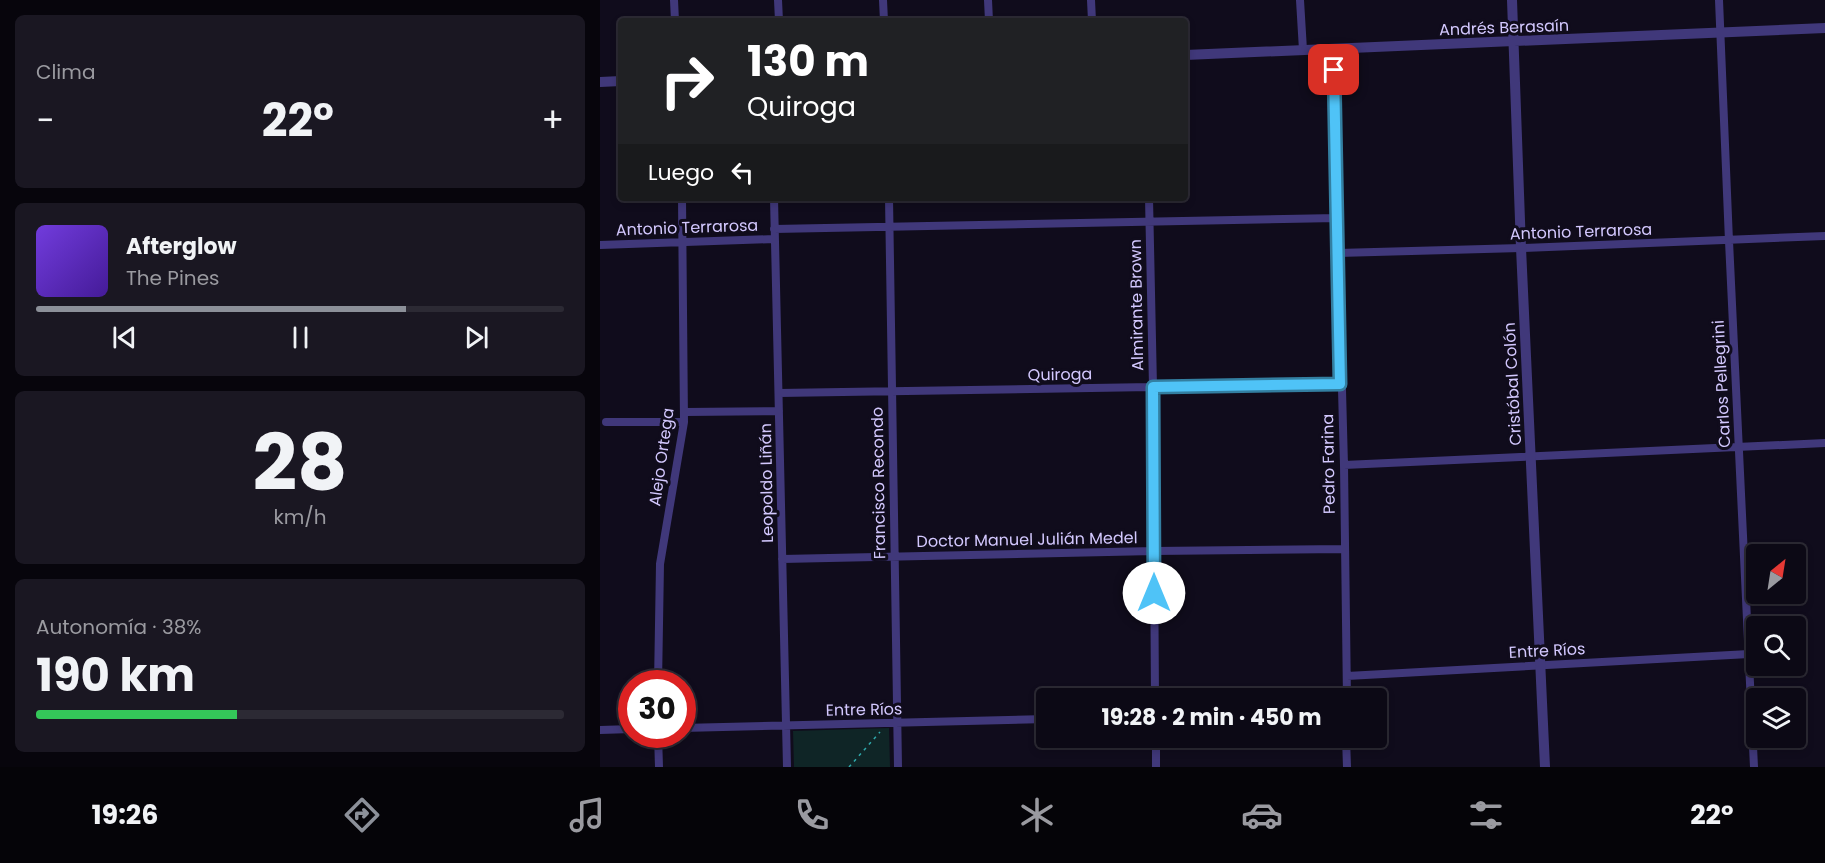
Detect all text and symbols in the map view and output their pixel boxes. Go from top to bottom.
street label: Andrés Berasaín [1439,14,1569,41]
text: 130 m [747,32,869,91]
icon: right [648,42,726,120]
pin [1308,44,1359,95]
icon: arrive [1317,53,1350,86]
text: Clima [36,58,95,86]
text: Quiroga [747,88,856,125]
text: 22° [262,89,334,152]
text: − [36,97,54,144]
text: + [541,97,564,144]
icon: left [726,156,759,189]
text: Luego [648,157,714,188]
street label: Antonio Terrarosa [615,214,759,241]
street label: Antonio Terrarosa [1509,218,1653,245]
text: Afterglow [126,231,237,262]
street label: Almirante Brown [1124,239,1149,371]
text: The Pines [126,264,220,292]
street label: Carlos Pellegrini [1707,320,1736,448]
icon: previous [108,321,141,354]
icon: pause [284,321,317,354]
icon: next [460,321,493,354]
street label: Cristóbal Colón [1498,322,1527,446]
street label: Quiroga [1028,362,1093,387]
street label: Alejo Ortega [643,406,680,508]
street label: Francisco Recondo [866,407,891,559]
text: 28 [252,408,348,517]
street label: Pedro Farina [1316,414,1341,514]
street label: Leopoldo Liñán [754,423,779,543]
text: km/h [273,503,327,531]
street label: Doctor Manuel Julián Medel [916,526,1138,553]
north arrow [1746,544,1806,604]
map controls [1746,544,1806,748]
position arrow [1122,561,1186,625]
text: Autonomía · 38% [36,613,202,641]
button: search [1746,616,1806,676]
street label: Entre Ríos [1508,637,1586,664]
text: 190 km [36,644,195,707]
speed limit sign: 30 [618,670,696,748]
button: layers [1746,688,1806,748]
street label: Entre Ríos [825,697,903,722]
text: 19:28 · 2 min · 450 m [1101,702,1322,733]
icon: directions [341,794,383,836]
icon: music [566,794,608,836]
icon: phone [791,794,833,836]
icon: climate [1016,794,1058,836]
icon: car [1241,794,1283,836]
icon: filters [1465,794,1507,836]
text: 19:26 [91,796,158,833]
text: 22° [1690,796,1733,833]

